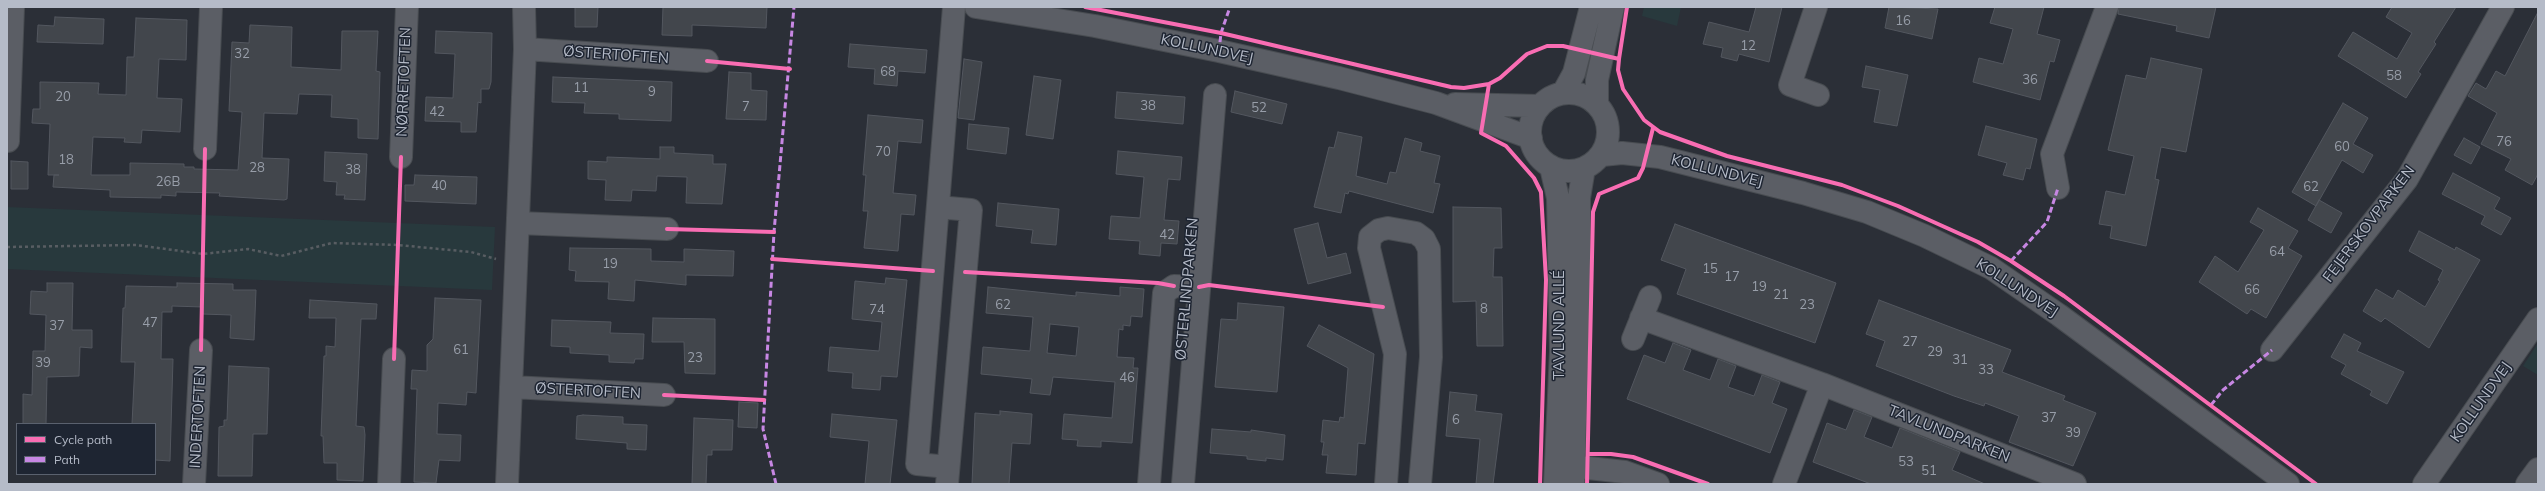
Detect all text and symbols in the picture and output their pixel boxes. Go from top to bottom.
house number: 16 [1895,13,1911,29]
street label: NØRRETOFTEN [393,27,415,137]
street label: KOLLUNDVEJ [1159,30,1255,68]
house number: 12 [1740,38,1756,54]
street label: ØSTERTOFTEN [562,42,670,68]
house number: 32 [234,46,250,62]
house number: 68 [880,64,896,80]
house number: 58 [2386,68,2402,84]
house number: 36 [2022,72,2038,88]
house number: 11 [573,80,589,96]
house number: 9 [648,84,656,100]
house number: 20 [55,89,71,105]
house number: 38 [1140,98,1156,114]
house number: 7 [742,99,750,115]
house number: 52 [1251,100,1267,116]
house number: 42 [429,104,445,120]
house number: 76 [2496,134,2512,150]
house number: 60 [2334,139,2350,155]
house number: 70 [875,144,891,160]
street label: KOLLUNDVEJ [1669,151,1765,191]
house number: 18 [58,152,74,168]
house number: 28 [249,160,265,176]
house number: 38 [345,162,361,178]
street label: FEJERSKOVPARKEN [2319,162,2419,286]
house number: 26B [156,174,180,190]
house number: 40 [431,178,447,194]
house number: 62 [2303,179,2319,195]
street label: ØSTERLINDPARKEN [1172,217,1202,361]
house number: 42 [1159,227,1175,243]
house number: 64 [2269,244,2285,260]
street label: KOLLUNDVEJ [1973,255,2061,321]
house number: 19 [602,256,618,272]
house number: 15 [1702,261,1718,277]
house number: 17 [1724,269,1740,285]
street label: TAVLUND ALLÉ [1550,270,1568,380]
house number: 19 [1751,279,1767,295]
house number: 66 [2244,282,2260,298]
house number: 21 [1773,287,1789,303]
house number: 62 [995,297,1011,313]
house number: 23 [1799,297,1815,313]
house number: 8 [1480,301,1488,317]
house number: 74 [869,302,885,318]
house number: 47 [142,315,158,331]
house number: 37 [49,318,65,334]
house number: 27 [1902,334,1918,350]
house number: 61 [453,342,469,358]
house number: 29 [1927,344,1943,360]
house number: 23 [687,350,703,366]
house number: 31 [1952,352,1968,368]
house number: 39 [35,355,51,371]
street label: KOLLUNDVEJ [2447,358,2515,446]
house number: 33 [1978,362,1994,378]
street label: INDERTOFTEN [186,365,210,469]
house number: 46 [1119,370,1135,386]
street label: ØSTERTOFTEN [535,379,641,403]
street label: TAVLUNDPARKEN [1886,401,2012,467]
house number: 37 [2041,410,2057,426]
house number: 6 [1452,412,1460,428]
legend [16,423,156,475]
house number: 39 [2065,425,2081,441]
text: Cycle path [54,432,112,447]
text: Path [54,452,80,467]
house number: 53 [1898,454,1914,470]
house number: 51 [1921,463,1937,479]

